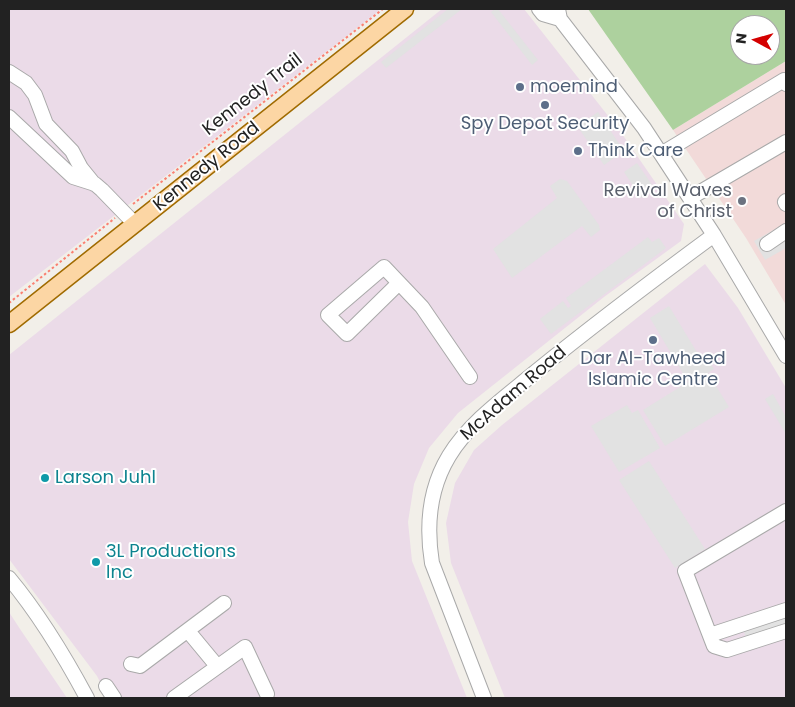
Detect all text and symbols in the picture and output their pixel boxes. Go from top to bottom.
north arrow [730,15,780,65]
text: N [731,32,752,45]
street label: Kennedy Trail [199,49,307,141]
place label: moemind [530,76,618,98]
marker: moemind [514,81,526,93]
marker: Spy Depot Security [539,99,551,111]
place label: Spy Depot Security [461,113,629,135]
street label: Kennedy Road [150,118,264,216]
place label: Think Care [588,140,683,162]
marker: Think Care [572,145,584,157]
place label: Revival Waves of Christ [603,180,732,222]
marker: Revival Waves of Christ [736,195,748,207]
marker: Dar Al-Tawheed Islamic Centre [647,334,659,346]
street label: McAdam Road [457,342,571,446]
place label: Dar Al-Tawheed Islamic Centre [580,348,726,390]
place label: Larson Juhl [55,467,156,489]
marker: Larson Juhl [39,472,51,484]
place label: 3L Productions Inc [106,541,236,584]
marker: 3L Productions Inc [90,556,102,568]

